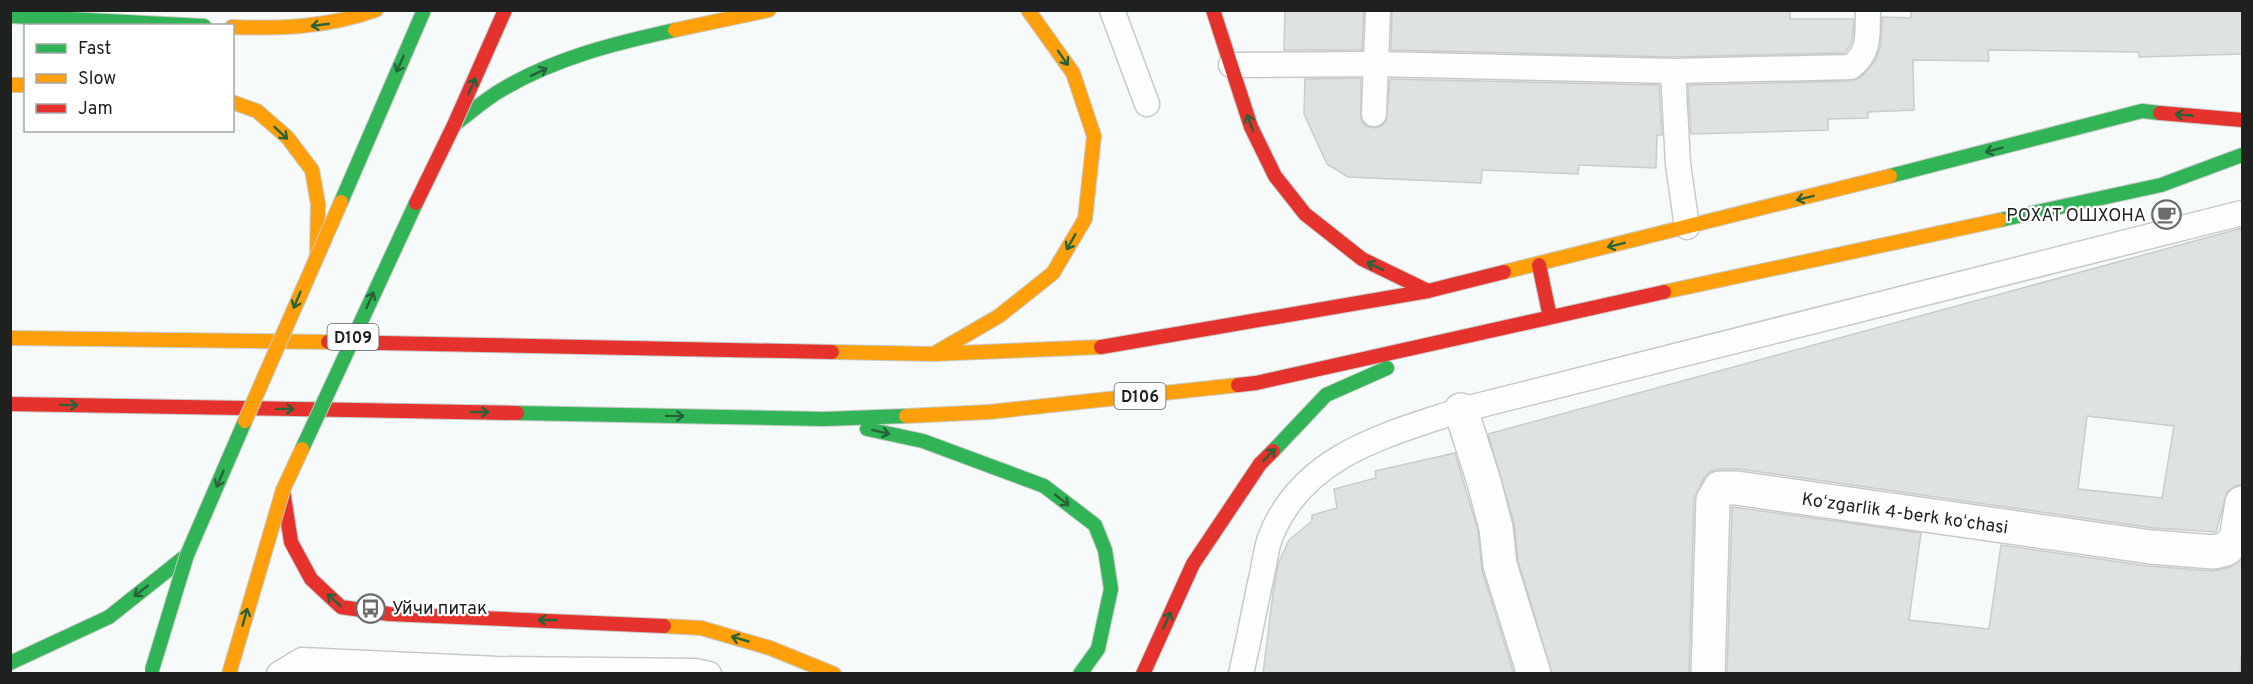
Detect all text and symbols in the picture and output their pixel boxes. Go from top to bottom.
one-way arrow [311,19,330,30]
legend [24,24,234,132]
text: Fast [78,38,111,61]
one-way arrow [1057,49,1069,65]
one-way arrow [394,55,405,73]
one-way arrow [529,65,547,77]
text: Slow [78,68,116,91]
one-way arrow [466,77,478,95]
text: Jam [78,98,113,121]
one-way arrow [2175,109,2195,120]
one-way arrow [1244,114,1255,132]
one-way arrow [273,126,288,140]
one-way arrow [1985,144,2004,156]
one-way arrow [1796,192,1815,204]
cafe icon: РОХАТ ОШХОНА [2151,199,2183,231]
place label: РОХАТ ОШХОНА [2006,205,2146,228]
one-way arrow [1065,233,1077,250]
one-way arrow [1607,240,1626,252]
one-way arrow [1367,259,1385,271]
one-way arrow [291,291,302,309]
one-way arrow [364,291,376,309]
road number: D109 [328,324,378,350]
road number: D106 [1114,383,1166,409]
one-way arrow [58,399,78,411]
one-way arrow [274,403,294,415]
one-way arrow [469,407,489,418]
one-way arrow [664,410,684,422]
one-way arrow [871,427,891,438]
one-way arrow [1262,447,1276,462]
one-way arrow [213,470,225,488]
street label: Koʻzgarlik 4-berk koʻchasi [1800,489,2010,540]
one-way arrow [1054,494,1070,507]
one-way arrow [133,585,149,598]
bus stop icon: Уйчи питак [355,592,387,624]
one-way arrow [327,593,342,607]
place label: Уйчи питак [392,598,487,621]
one-way arrow [240,608,251,627]
one-way arrow [1162,612,1174,630]
one-way arrow [537,615,557,626]
one-way arrow [731,633,750,644]

